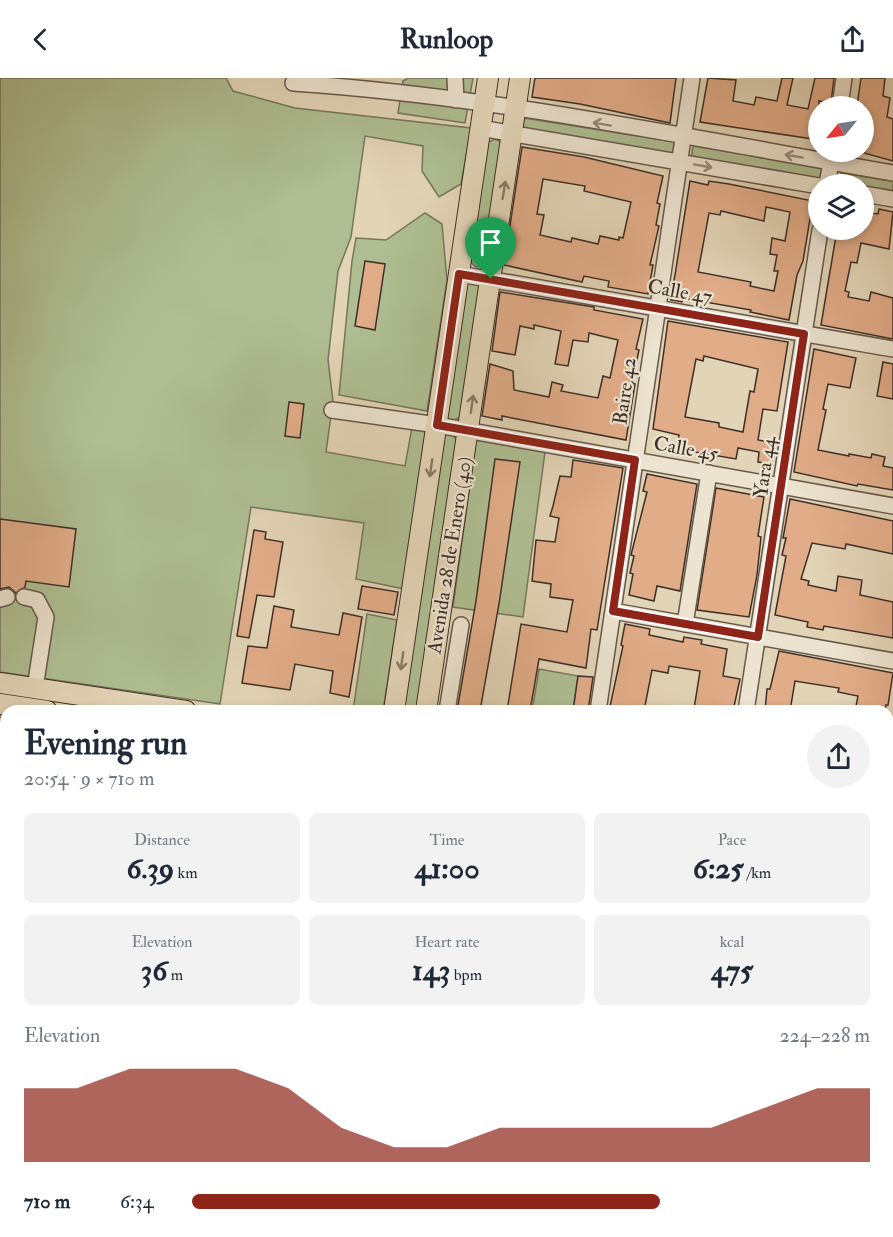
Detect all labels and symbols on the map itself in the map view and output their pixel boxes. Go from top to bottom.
north arrow [808,96,874,162]
one-way arrow [592,118,612,129]
one-way arrow [785,151,804,162]
one-way arrow [693,161,713,172]
one-way arrow [498,181,509,201]
pin [465,217,516,279]
street label: Calle 47 [646,274,714,309]
street label: Baire 42 [607,356,642,426]
one-way arrow [467,395,478,414]
street label: Calle 45 [652,431,720,466]
street label: Yara 44 [748,434,781,499]
street label: Avenida 28 de Enero (40) [421,455,477,656]
one-way arrow [425,458,436,478]
one-way arrow [396,651,407,671]

